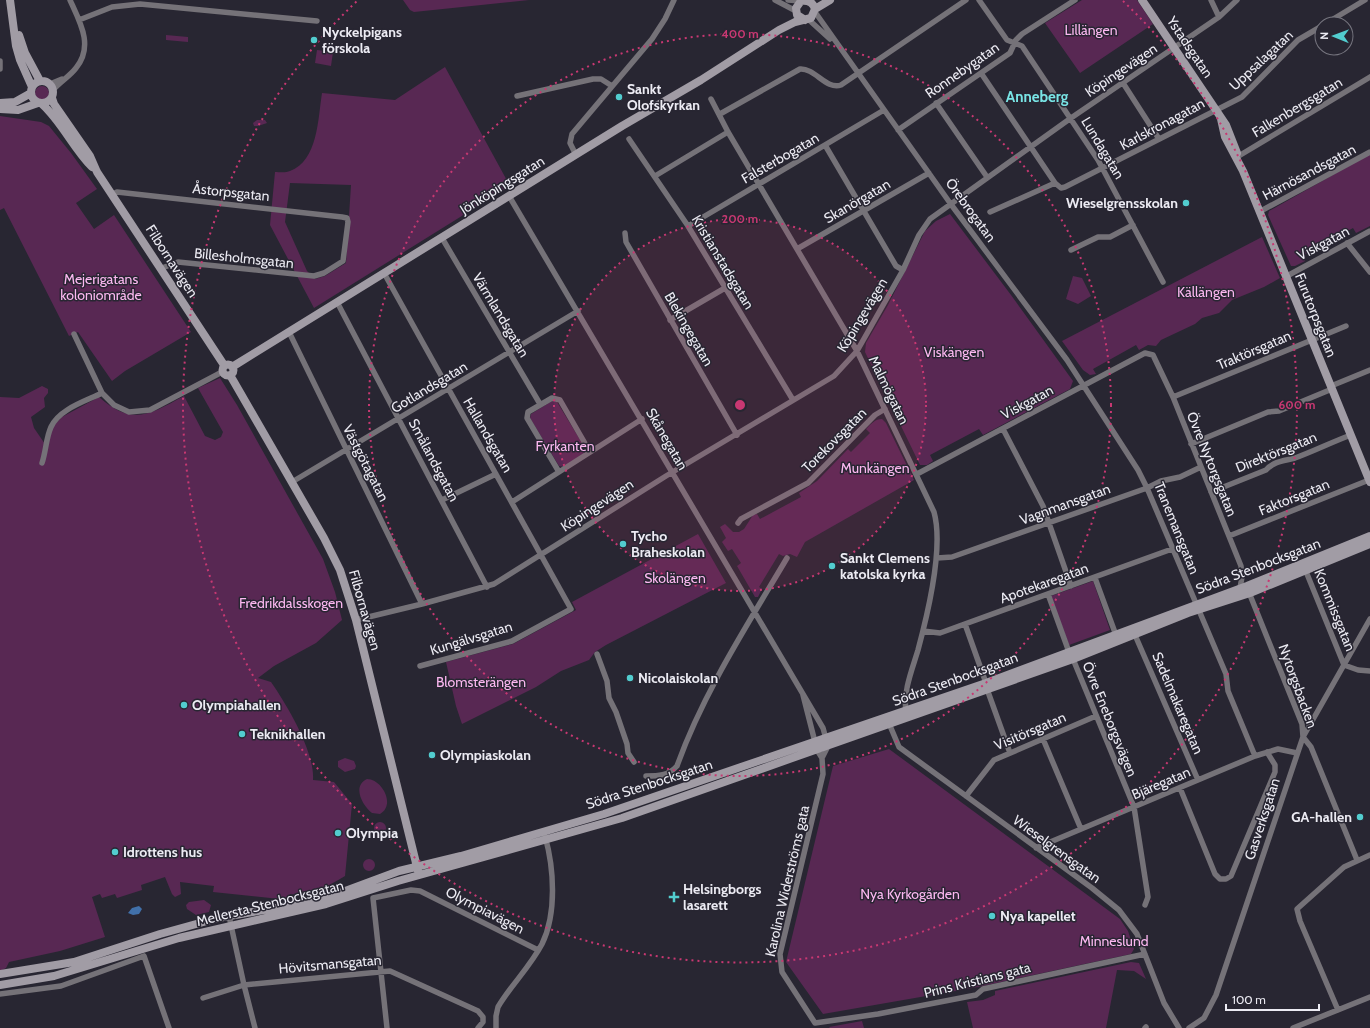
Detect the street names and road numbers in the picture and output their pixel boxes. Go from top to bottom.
street label: Ystadsgatan [1162,12,1217,81]
street label: Uppsalagatan [1225,26,1297,94]
street label: Ronnebygatan [922,38,1003,102]
street label: Köpingevägen [1081,39,1161,101]
street label: Falkenbergsgatan [1248,73,1346,141]
street label: Karlskronagatan [1116,94,1208,154]
street label: Lundagatan [1077,114,1129,183]
street label: Falsterbogatan [738,128,822,188]
street label: Härnösandsgatan [1259,140,1359,204]
street label: Jönköpingsgatan [455,152,548,219]
street label: Skanörgatan [821,175,894,227]
street label: Örebrogatan [942,175,1000,246]
street label: Åstorpsgatan [191,179,271,205]
street label: Kristianstadsgatan [688,212,758,313]
street label: Filbornavägen [142,221,202,301]
street label: Viskgatan [1294,222,1352,264]
street label: Billesholmsgatan [193,244,295,272]
street label: Värmlandsgatan [469,269,533,361]
street label: Furutorpsgatan [1291,270,1341,360]
street label: Köpingevägen [833,275,891,355]
street label: Blekingegatan [661,289,718,369]
street label: Traktörsgatan [1214,326,1294,374]
street label: Malmögatan [865,353,913,427]
street label: Gotlandsgatan [388,357,471,417]
street label: Viskgatan [998,381,1056,423]
street label: Hallandsgatan [459,394,517,476]
street label: Torekovsgatan [798,404,870,476]
street label: Skånegatan [642,405,692,473]
street label: Övre Nytorgsgatan [1183,409,1241,519]
street label: Smålandsgatan [405,415,463,505]
street label: Västgötagatan [339,421,393,505]
street label: Direktörsgatan [1233,427,1319,476]
street label: Köpingevägen [557,475,637,535]
street label: Faktorsgatan [1256,475,1332,519]
street label: Vagnmansgatan [1017,479,1113,529]
street label: Tranemansgatan [1150,479,1204,577]
street label: Södra Stenbocksgatan [1193,534,1323,598]
street label: Apotekaregatan [997,559,1091,607]
street label: Kommissgatan [1310,566,1360,654]
street label: Filbornavägen [345,568,385,653]
street label: Kungälvsgatan [428,617,514,659]
street label: Nytorgsbacken [1274,642,1322,731]
street label: Södra Stenbocksgatan [890,648,1020,710]
street label: Sadelmakaregatan [1148,649,1208,757]
street label: Övre Eneborgsvägen [1079,659,1141,780]
street label: Visitörsgatan [991,708,1069,754]
street label: Södra Stenbocksgatan [583,755,715,813]
street label: Bjäregatan [1129,763,1193,803]
street label: Gasverksgatan [1240,776,1284,862]
street label: Karolina Widerströms gata [761,803,813,958]
street label: Wieselgrensgatan [1009,811,1105,887]
street label: Mellersta Stenbocksgatan [194,876,346,930]
street label: Olympiavägen [443,882,528,938]
street label: Hövitsmansgatan [278,951,382,977]
street label: Prins Kristians gata [922,958,1032,1002]

